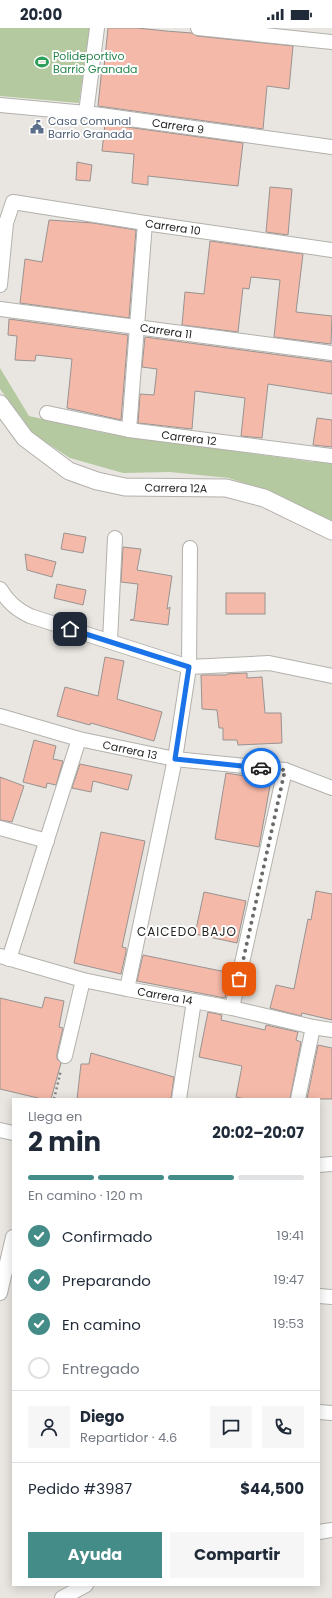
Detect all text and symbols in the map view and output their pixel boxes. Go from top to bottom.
text: 20:00 [20,4,62,25]
place label: Polideportivo Barrio Granada [53,48,138,77]
sports icon: Polideportivo Barrio Granada [34,54,50,70]
place label: Casa Comunal Barrio Granada [48,113,133,142]
street label: Carrera 9 [151,114,205,138]
public building icon: Casa Comunal Barrio Granada [29,119,45,135]
street label: Carrera 10 [144,215,202,239]
street label: Carrera 11 [139,319,193,343]
street label: Carrera 12 [161,427,217,449]
street label: Carrera 12A [145,479,208,497]
pin [53,612,87,646]
icon: home [59,618,81,640]
street label: Carrera 13 [101,736,159,764]
courier [241,748,281,788]
icon: car [250,757,272,779]
district label: CAICEDO BAJO [137,923,237,940]
pin [222,962,256,996]
icon: bag [228,968,250,990]
street label: Carrera 14 [136,983,194,1009]
text: Llega en [28,1107,82,1126]
text: 20:02–20:07 [212,1122,304,1143]
text: 2 min [28,1124,101,1160]
text: En camino · 120 m [28,1186,143,1205]
icon: check [28,1225,50,1247]
text: Confirmado [62,1226,152,1247]
text: 19:41 [277,1226,304,1245]
icon: check [28,1269,50,1291]
text: Preparando [62,1270,151,1291]
text: 19:47 [274,1270,304,1289]
icon: check [28,1313,50,1335]
text: En camino [62,1314,141,1335]
text: 19:53 [273,1314,304,1333]
text: Entregado [62,1358,140,1379]
button: person [28,1406,70,1448]
text: Diego [80,1406,124,1427]
button: chat [210,1406,252,1448]
button: phone [262,1406,304,1448]
text: Repartidor · 4.6 [80,1428,177,1447]
text: Pedido #3987 [28,1478,132,1499]
text: $44,500 [240,1478,304,1499]
button: Ayuda [28,1532,162,1578]
button: Compartir [170,1532,304,1578]

